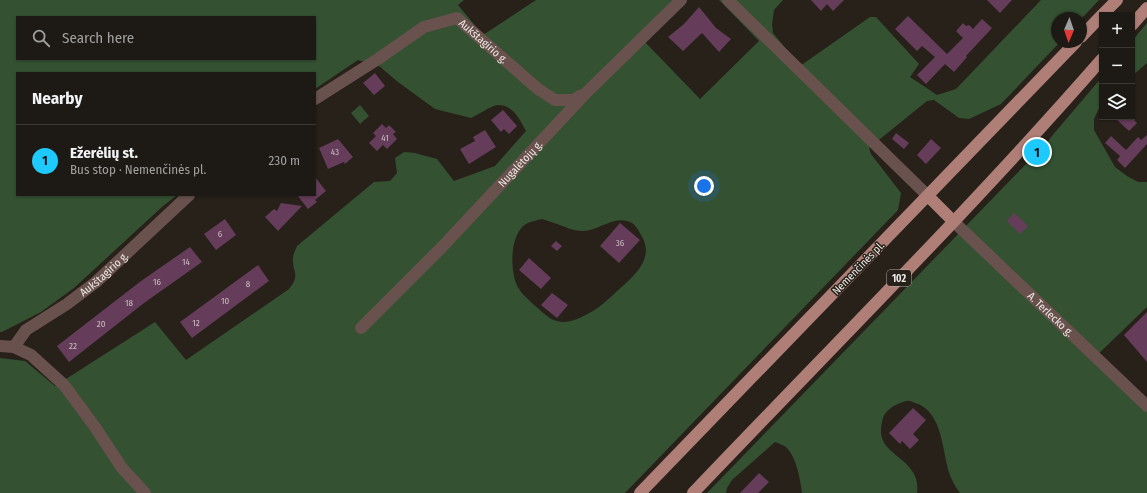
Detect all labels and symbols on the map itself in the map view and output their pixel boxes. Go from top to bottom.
north arrow [1051,12,1087,48]
street label: Aukštagirio g. [456,17,510,66]
house number: 41 [381,133,389,143]
pin: 1 [1024,137,1050,167]
street label: Nugalėtojų g. [496,138,545,190]
house number: 43 [331,147,339,157]
your location [694,176,714,196]
house number: 6 [218,229,223,239]
house number: 36 [616,238,625,248]
street label: Nemenčinės pl. [830,239,887,298]
street label: Aukštagirio g. [77,249,131,299]
house number: 14 [182,257,191,267]
road number: 102 [887,270,911,286]
house number: 16 [153,277,162,287]
house number: 8 [246,279,251,289]
street label: A. Terlecko g. [1025,290,1076,339]
house number: 10 [221,296,229,306]
house number: 18 [125,298,134,308]
house number: 12 [192,318,200,328]
house number: 20 [97,319,106,329]
house number: 22 [69,341,77,351]

